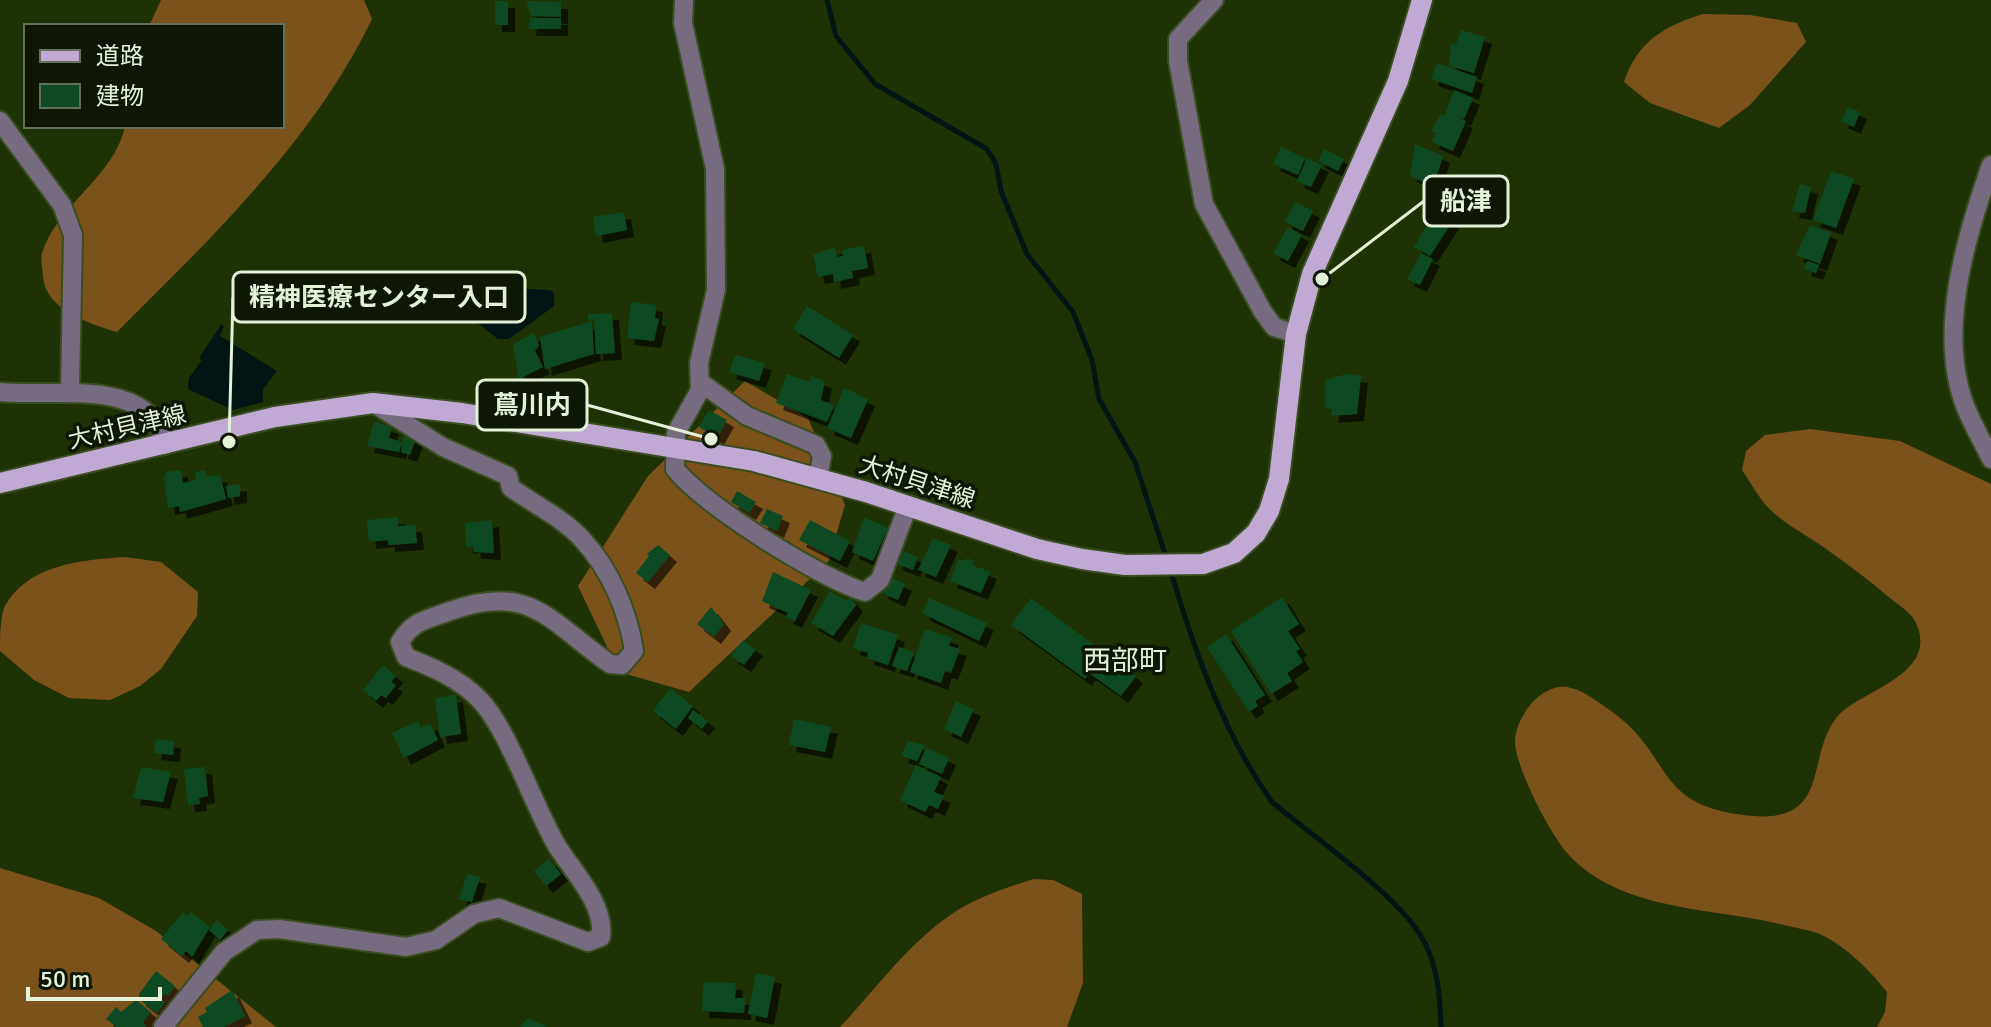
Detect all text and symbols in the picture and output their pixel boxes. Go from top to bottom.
legend [24,24,284,128]
text: 道路 [96,41,144,71]
text: 建物 [96,81,144,111]
callout: 船津 [1424,176,1508,226]
text: 船津 [1440,186,1492,218]
callout: 精神医療センター入口 [233,272,525,322]
text: 精神医療センター入口 [249,282,509,314]
callout: 蔦川内 [477,380,587,430]
text: 蔦川内 [493,390,571,422]
street label: 大村貝津線 [65,399,189,455]
street label: 大村貝津線 [855,449,979,515]
district label: 西部町 [1083,644,1167,678]
scale bar [28,951,160,1001]
text: 50 m [40,964,90,994]

